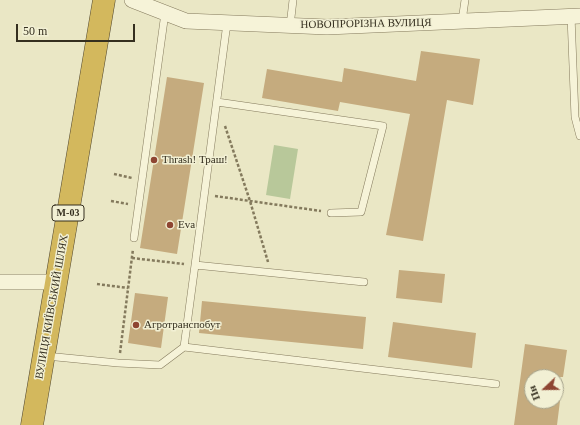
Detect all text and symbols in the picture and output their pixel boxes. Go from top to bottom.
scale bar [18,16,137,42]
street label: НОВОПРОРІЗНА ВУЛИЦЯ [300,16,432,32]
text: 50 m [23,24,47,38]
place label: Thrash! Траш! [162,153,228,167]
marker: Thrash! Траш! [149,155,159,165]
road number: М-03 [52,205,84,221]
place label: Eva [178,218,195,232]
marker: Eva [165,220,175,230]
street label: ВУЛИЦЯ КИЇВСЬКИЙ ШЛЯХ [33,234,71,380]
place label: Агротранспобут [144,318,220,332]
marker: Агротранспобут [131,320,141,330]
north arrow [524,369,564,409]
text: Пн [525,384,542,402]

